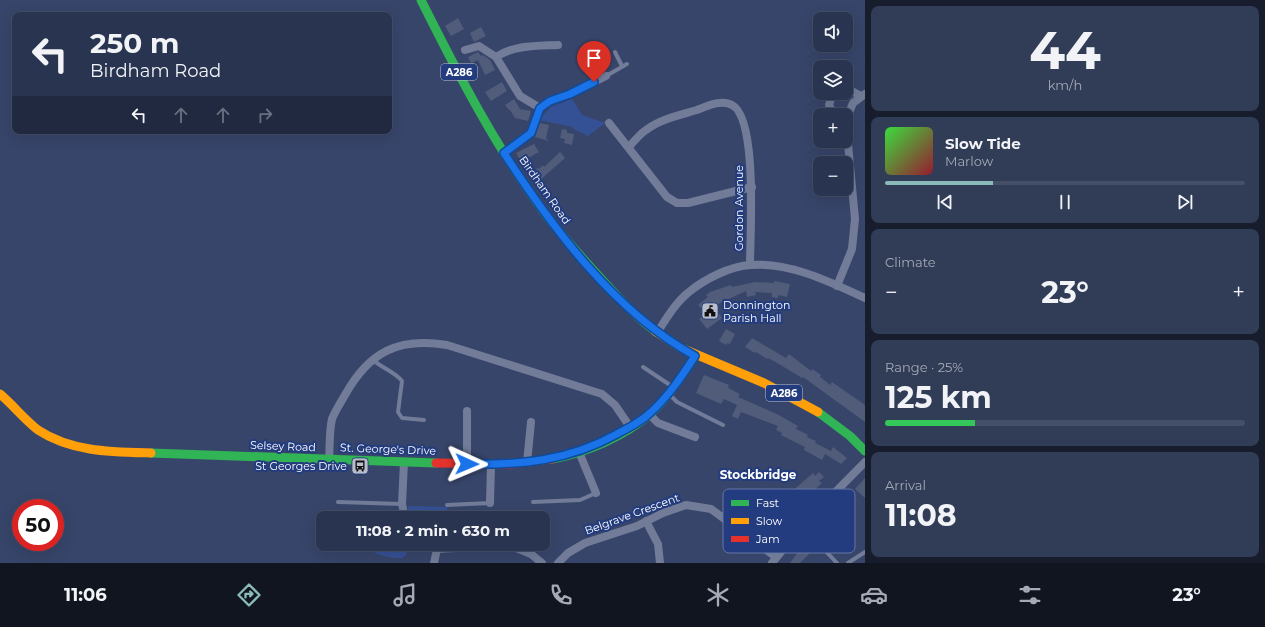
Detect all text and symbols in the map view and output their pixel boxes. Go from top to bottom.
map controls [813,12,853,196]
button: sound [813,12,853,52]
text: 44 [1029,19,1101,82]
text: 250 m [90,26,180,60]
icon: left [24,28,76,80]
pin [577,41,611,82]
icon: arrive [583,47,605,69]
text: Birdham Road [90,60,221,82]
button: layers [813,60,853,100]
road number: A286 [441,64,477,80]
text: km/h [1048,77,1082,93]
icon: left [128,104,150,126]
icon: ahead [170,104,192,126]
icon: ahead [212,104,234,126]
icon: right [254,104,276,126]
button: + [813,108,853,148]
text: Slow Tide [945,134,1021,153]
street label: Birdham Road [516,153,574,227]
text: Marlow [945,153,993,169]
button: − [813,156,853,196]
street label: Gordon Avenue [732,165,746,251]
icon: previous [934,191,956,213]
icon: pause [1054,191,1076,213]
icon: next [1174,191,1196,213]
text: Climate [885,254,936,270]
text: 23° [1041,274,1089,311]
text: − [885,279,898,306]
text: + [1232,279,1245,306]
place label: Donnington Parish Hall [723,298,790,325]
public building icon: Donnington Parish Hall [700,301,720,321]
text: Range · 25% [885,359,963,375]
text: 125 km [885,379,992,416]
road number: A286 [766,385,802,401]
street label: Selsey Road [250,438,316,454]
street label: St. George's Drive [340,440,437,458]
position arrow [446,443,488,485]
bus stop icon: St Georges Drive [350,456,370,476]
place label: St Georges Drive [255,459,347,473]
district label: Stockbridge [720,467,797,482]
text: Arrival [885,477,926,493]
legend [723,489,855,553]
street label: Belgrave Crescent [583,490,682,538]
text: Fast [756,496,780,510]
text: 11:08 [885,497,957,534]
speed limit sign: 50 [12,499,64,551]
text: Slow [756,514,782,528]
text: 11:08 · 2 min · 630 m [356,521,510,540]
text: Jam [755,532,780,546]
icon: directions [235,581,263,609]
icon: music [391,581,419,609]
icon: phone [547,581,575,609]
icon: climate [704,581,732,609]
icon: car [860,581,888,609]
icon: filters [1016,581,1044,609]
text: 11:06 [64,584,107,606]
text: 23° [1172,584,1201,606]

